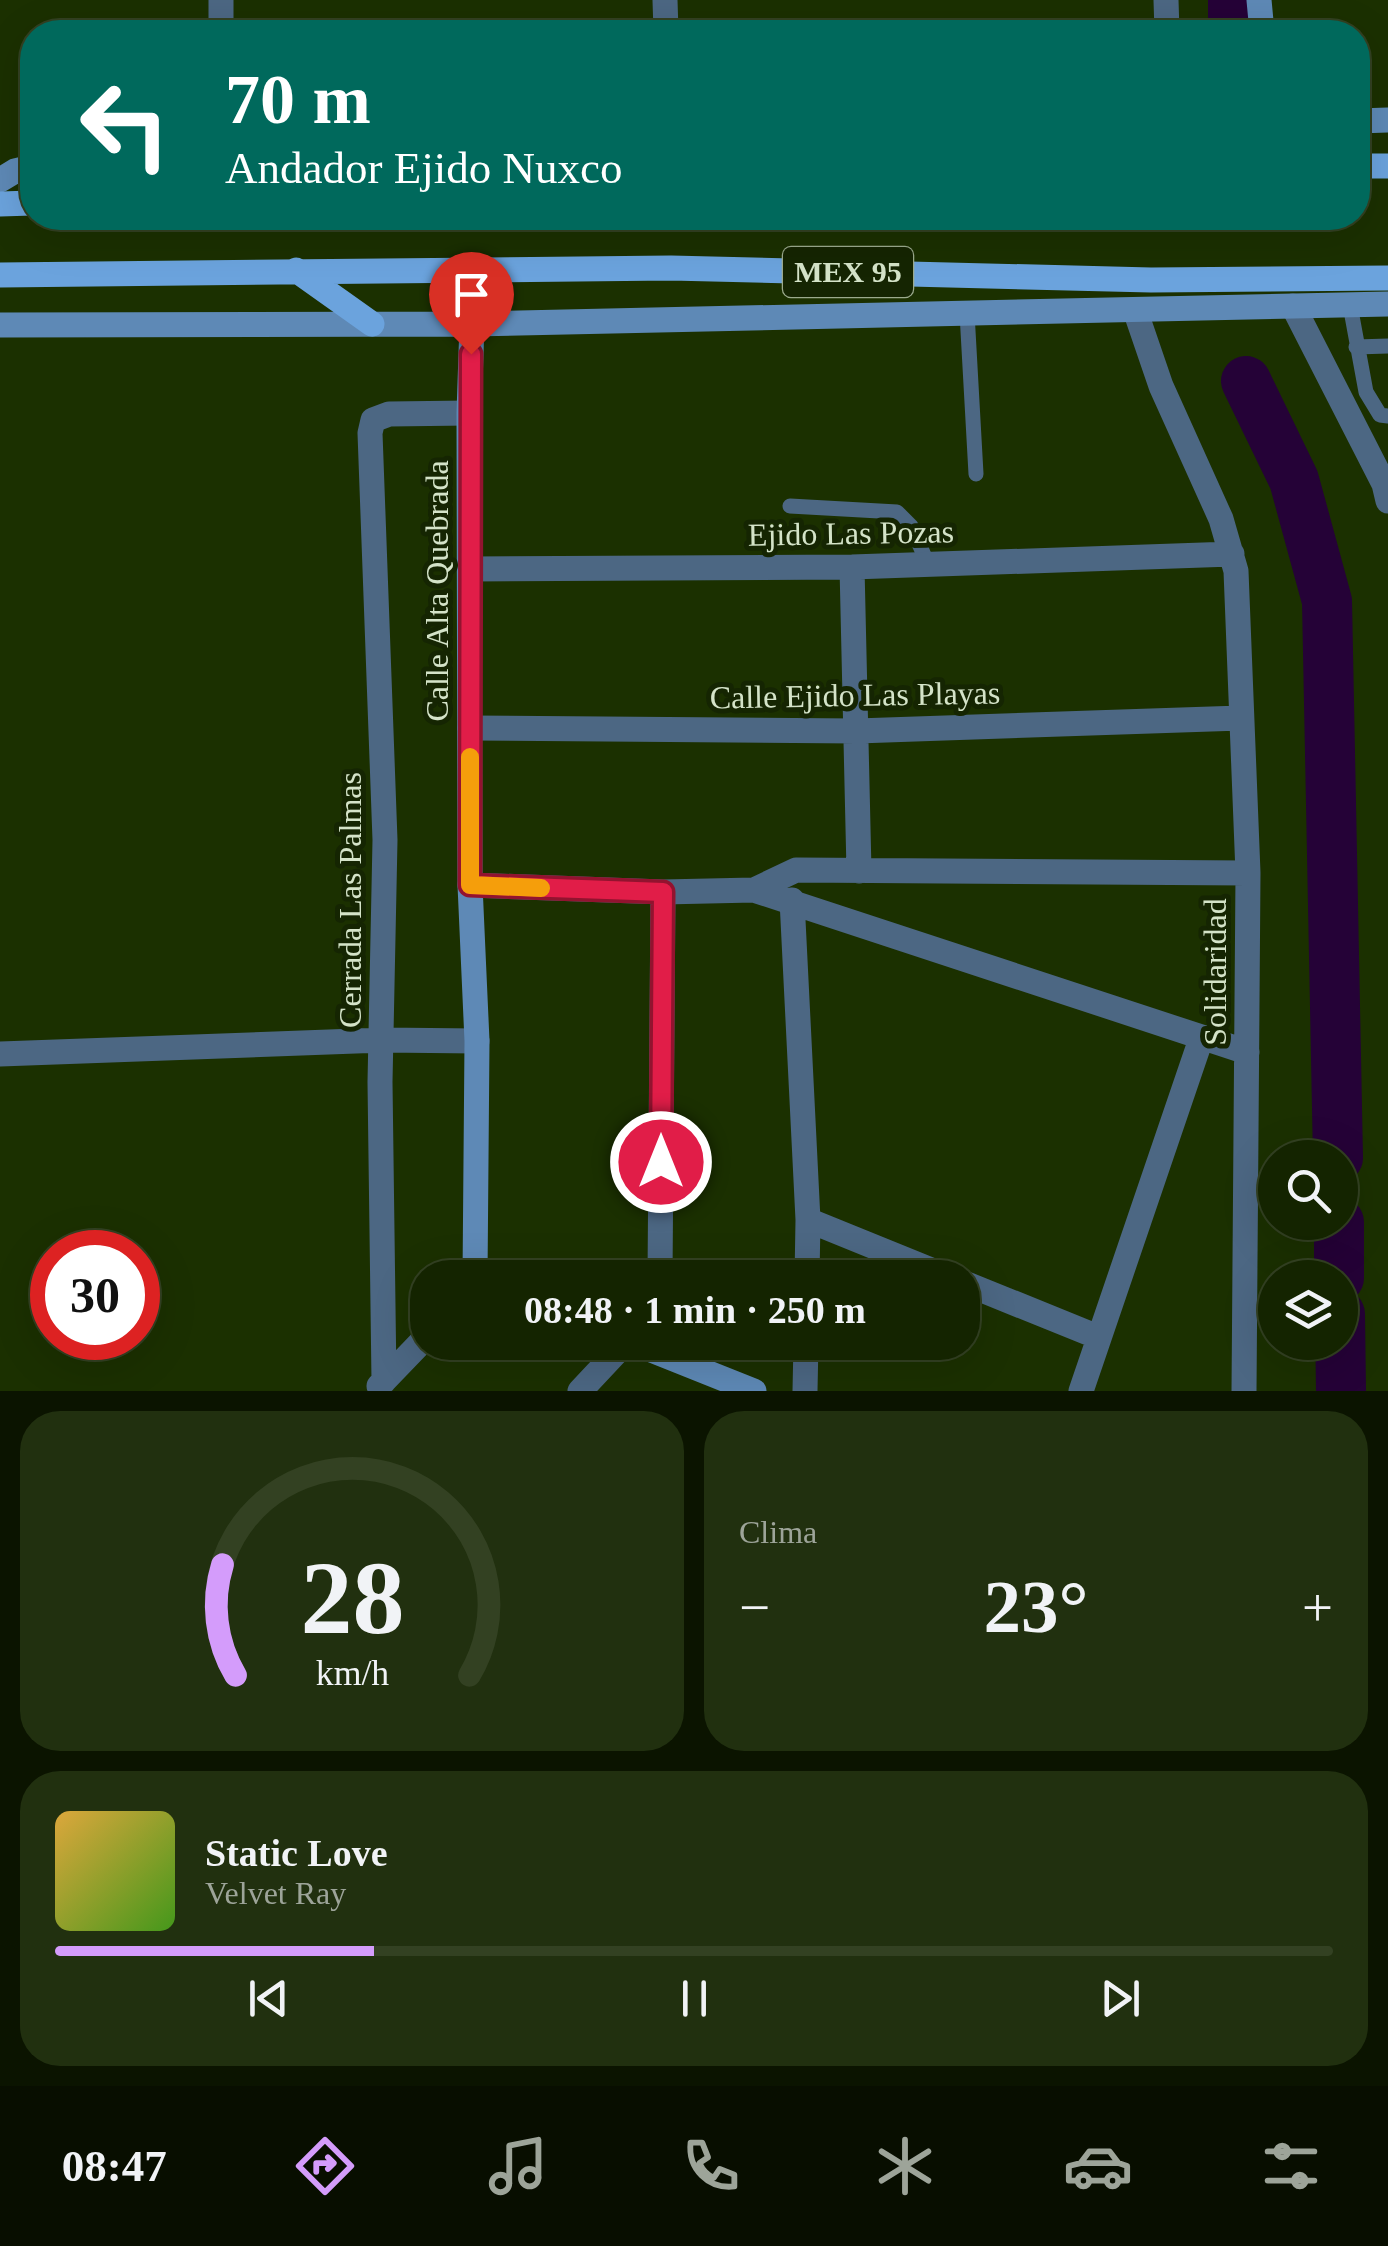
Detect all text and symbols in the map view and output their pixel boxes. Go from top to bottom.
icon: left [60,60,190,190]
text: 70 m [225,61,371,138]
text: Andador Ejido Nuxco [225,143,622,193]
road number: MEX 95 [783,247,913,297]
pin [429,252,514,355]
icon: arrive [444,267,499,322]
street label: Calle Alta Quebrada [419,460,455,722]
street label: Ejido Las Pozas [748,513,954,553]
street label: Calle Ejido Las Playas [709,674,1001,716]
street label: Cerrada Las Palmas [332,772,368,1028]
street label: Solidaridad [1197,898,1233,1046]
position arrow [609,1110,713,1214]
map controls [1258,1140,1358,1360]
button: search [1258,1140,1358,1240]
speed limit sign: 30 [30,1230,160,1360]
button: layers [1258,1260,1358,1360]
text: 08:48 · 1 min · 250 m [524,1289,866,1331]
text: Clima [739,1514,817,1550]
text: 28 [300,1540,404,1655]
text: 23° [984,1565,1089,1648]
text: − [739,1577,770,1638]
text: + [1302,1577,1333,1638]
text: km/h [315,1653,389,1693]
text: Static Love [205,1832,388,1874]
text: Velvet Ray [205,1875,346,1911]
icon: previous [241,1971,296,2026]
icon: pause [667,1971,722,2026]
icon: next [1093,1971,1148,2026]
icon: directions [290,2131,360,2201]
icon: music [483,2131,553,2201]
icon: phone [676,2131,746,2201]
icon: climate [870,2131,940,2201]
icon: car [1063,2131,1133,2201]
icon: filters [1256,2131,1326,2201]
text: 08:47 [62,2141,167,2191]

